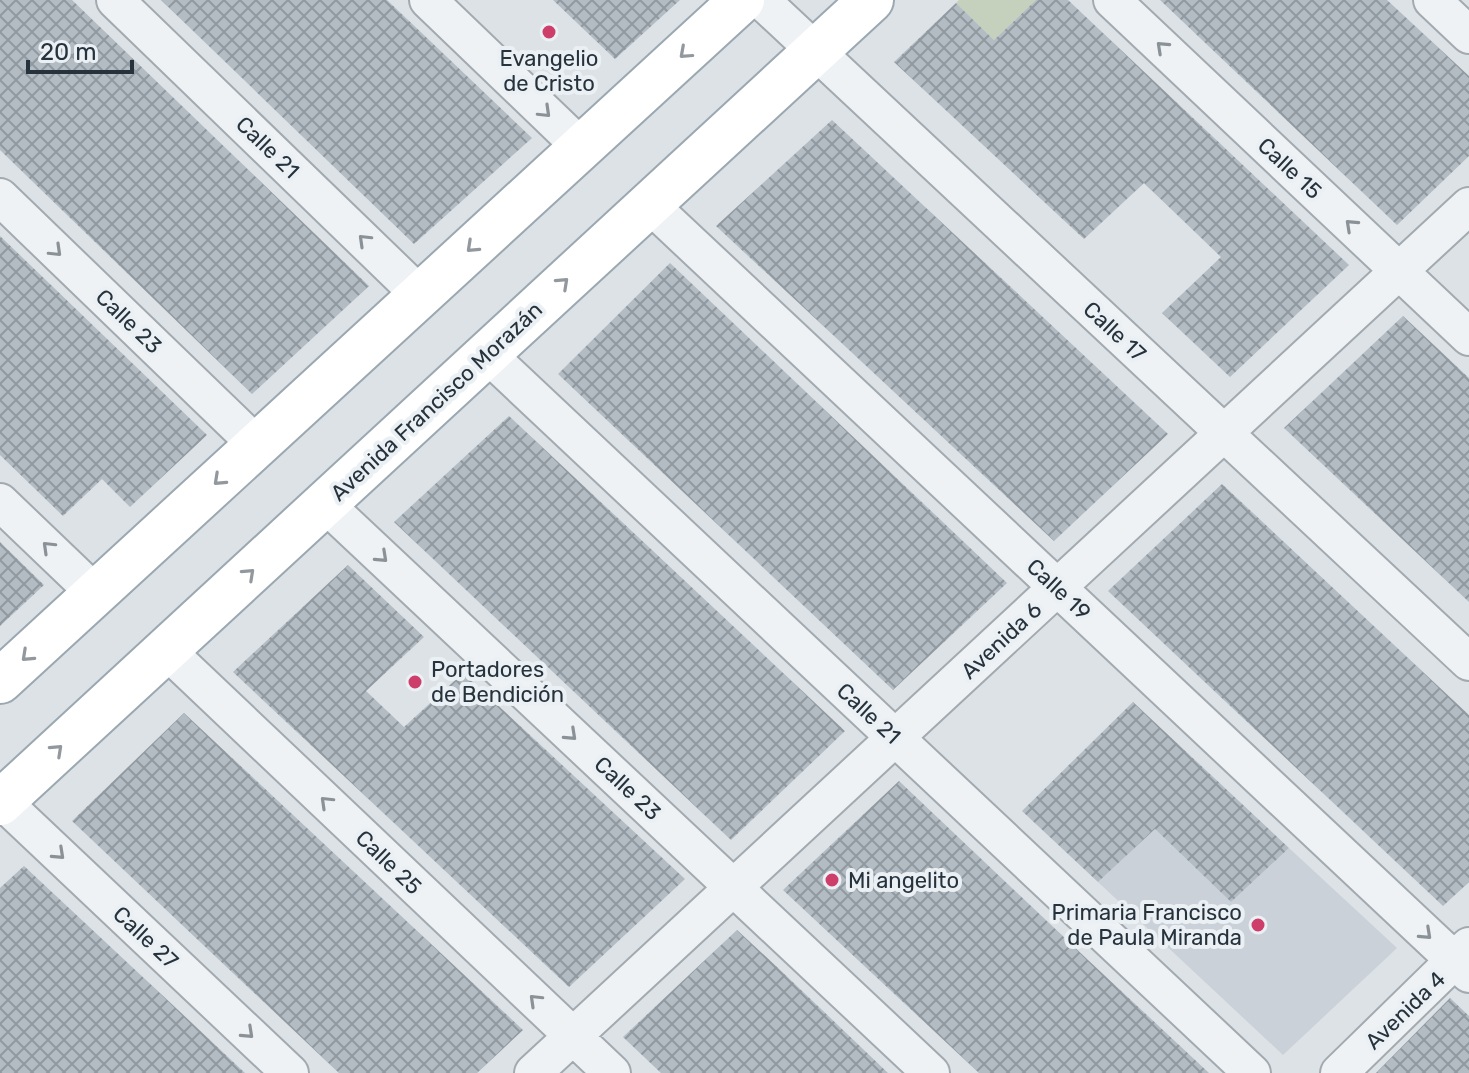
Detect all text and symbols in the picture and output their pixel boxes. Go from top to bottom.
marker: Evangelio de Cristo [540,23,558,41]
scale bar [28,24,132,74]
text: 20 m [40,38,97,66]
one-way arrow [1157,42,1171,56]
one-way arrow [679,43,694,57]
place label: Evangelio de Cristo [500,45,598,97]
one-way arrow [536,103,550,118]
street label: Calle 21 [230,111,305,184]
street label: Calle 15 [1252,132,1327,205]
one-way arrow [1346,220,1360,235]
one-way arrow [359,235,373,250]
one-way arrow [467,238,481,253]
one-way arrow [47,241,61,256]
one-way arrow [554,279,569,293]
street label: Calle 23 [90,283,167,359]
street label: Avenida Francisco Morazán [325,296,548,507]
street label: Calle 17 [1078,296,1152,367]
one-way arrow [214,470,228,485]
one-way arrow [43,542,57,557]
one-way arrow [373,548,387,562]
street label: Calle 19 [1021,553,1096,626]
one-way arrow [239,569,254,583]
street label: Avenida 6 [955,596,1047,685]
one-way arrow [22,646,37,660]
place label: Portadores de Bendición [431,656,564,708]
marker: Portadores de Bendición [406,673,424,691]
street label: Calle 21 [831,677,906,750]
one-way arrow [562,726,576,741]
one-way arrow [48,745,63,759]
street label: Calle 23 [589,751,667,826]
one-way arrow [321,797,335,811]
street label: Calle 25 [350,824,427,900]
one-way arrow [50,845,64,860]
place label: Mi angelito [848,867,959,894]
marker: Mi angelito [823,871,841,889]
place label: Primaria Francisco de Paula Miranda [1052,899,1242,951]
street label: Calle 27 [107,900,184,974]
marker: Primaria Francisco de Paula Miranda [1249,916,1267,934]
one-way arrow [1416,924,1431,938]
street label: Avenida 4 [1360,966,1451,1055]
one-way arrow [530,995,544,1010]
one-way arrow [239,1023,253,1038]

